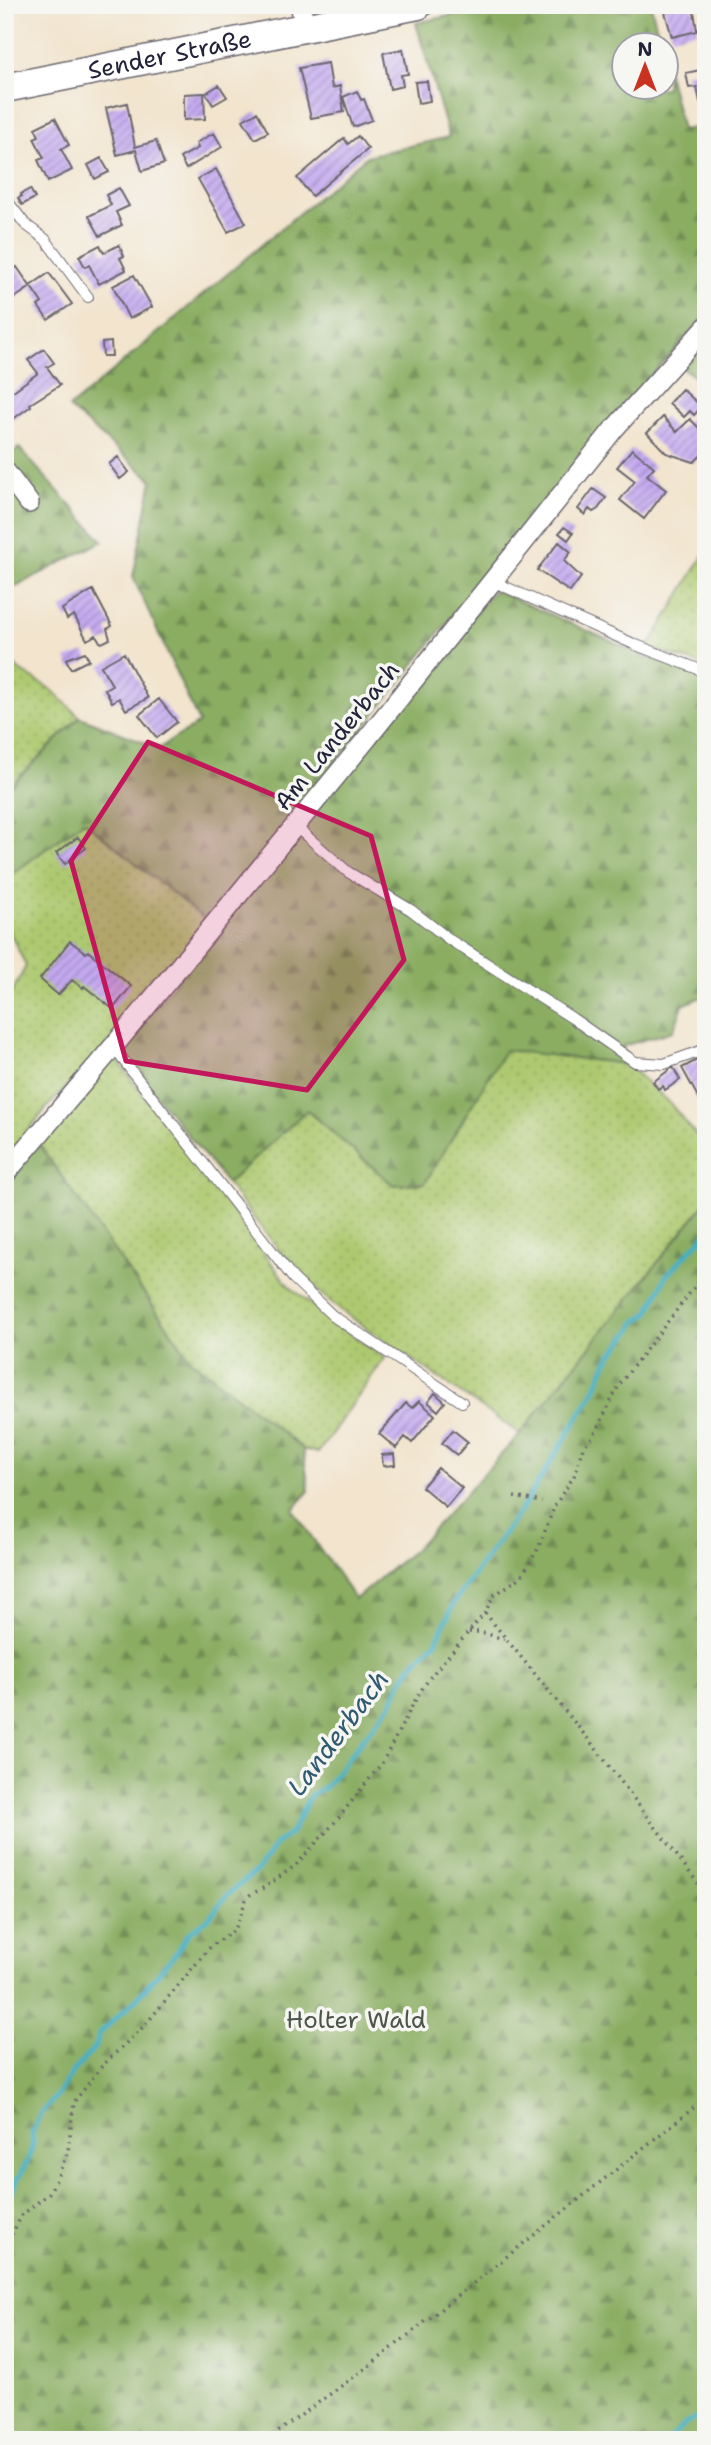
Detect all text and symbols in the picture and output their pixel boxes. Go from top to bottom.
street label: Sender Straße [85,23,254,87]
north arrow [610,32,680,102]
text: N [637,37,653,62]
street label: Am Landerbach [267,655,407,817]
water label: Landerbach [279,1663,396,1803]
park label: Holter Wald [286,2004,426,2036]

